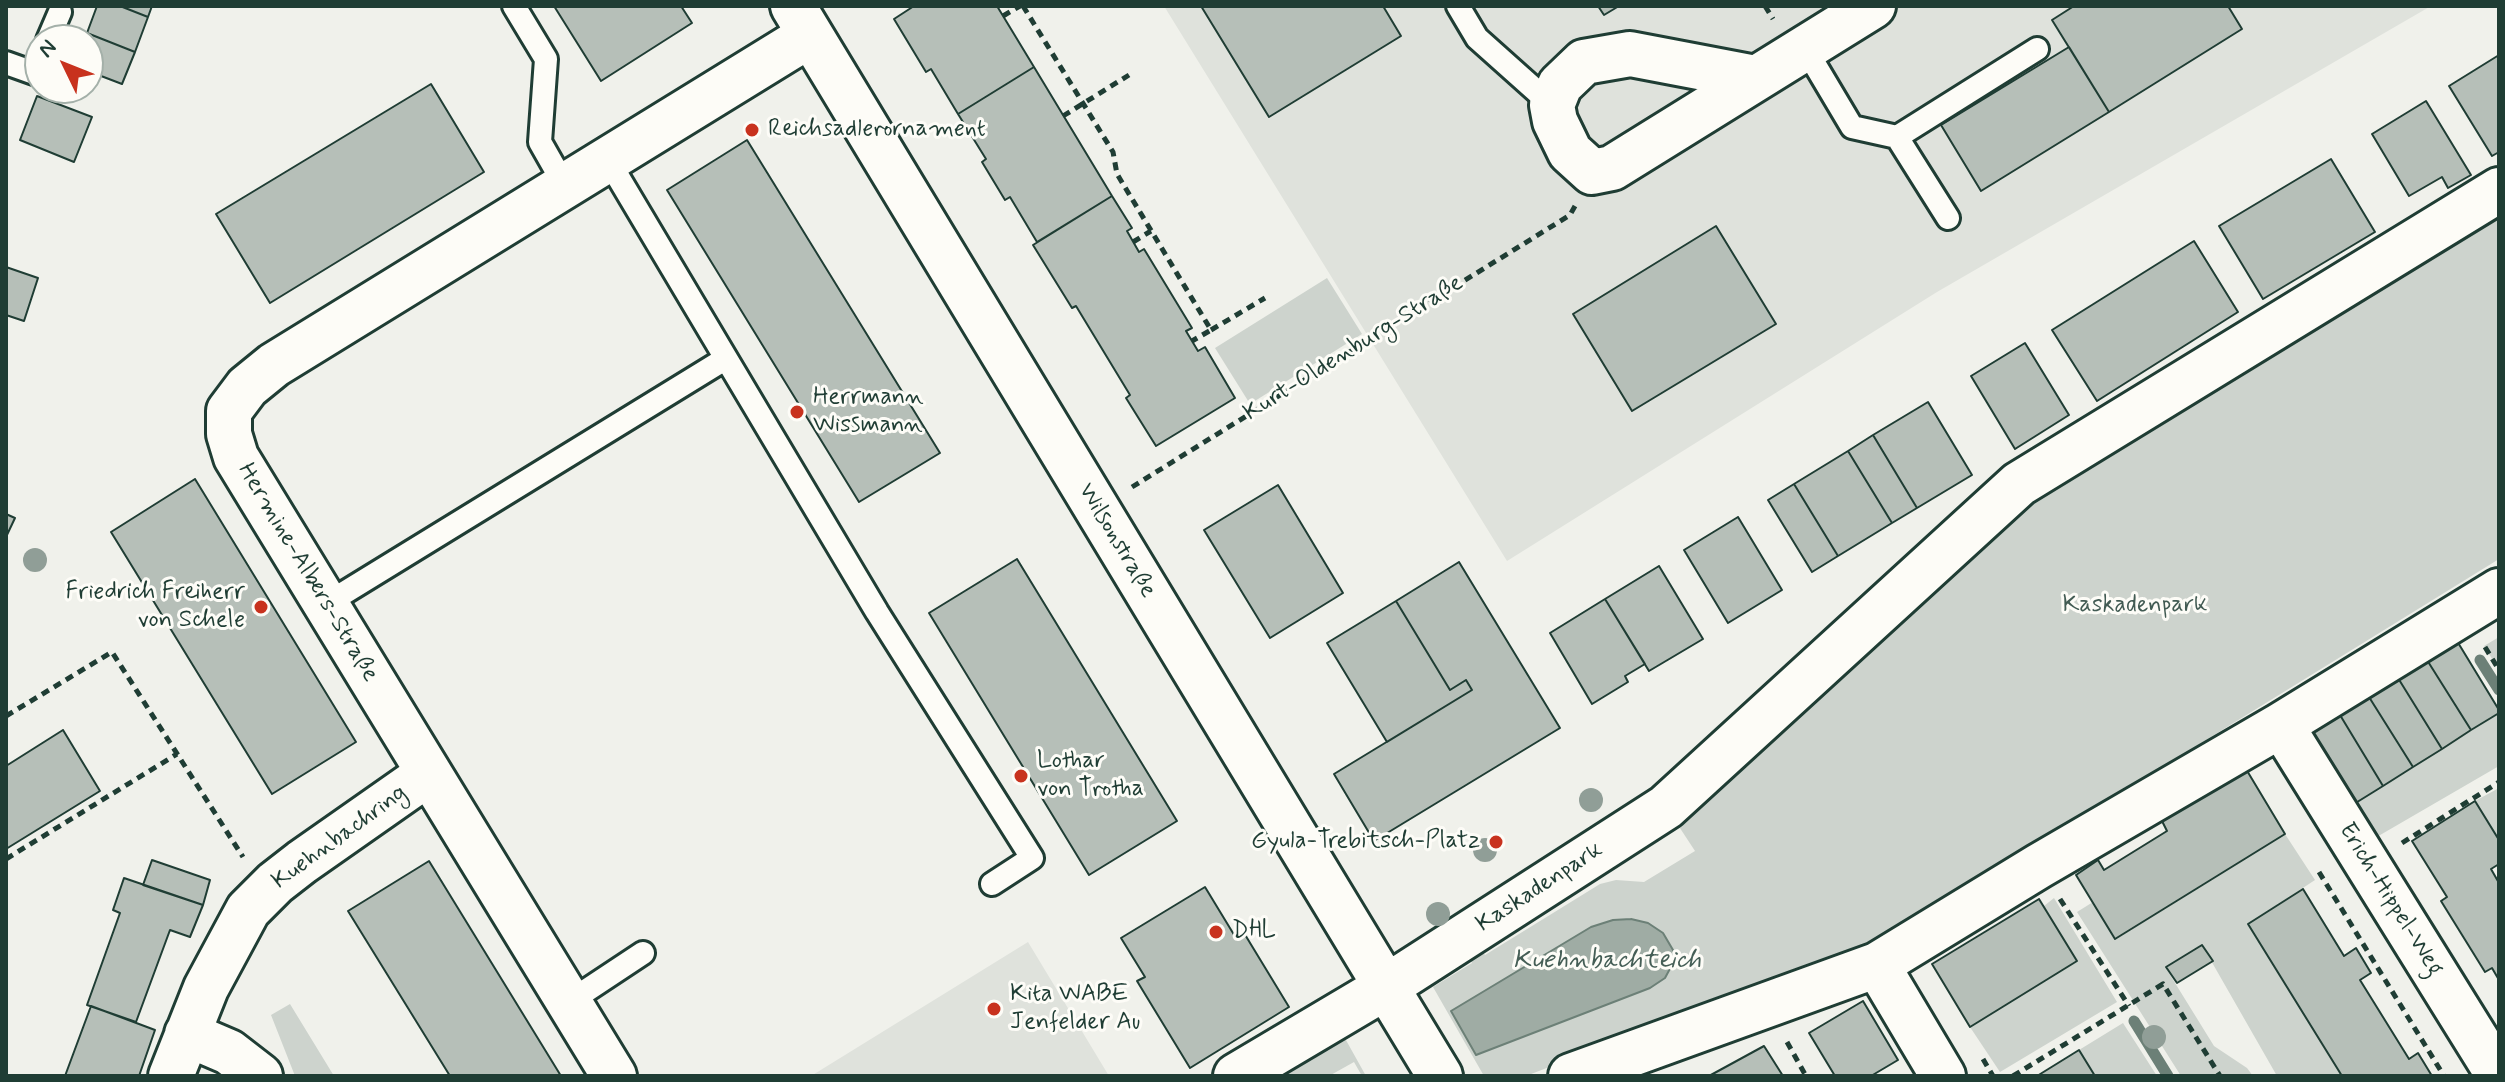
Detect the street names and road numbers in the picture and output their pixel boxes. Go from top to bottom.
street label: Kurt-Oldenburg-Straße [1239,270,1469,428]
street label: Hermine-Albers-Straße [230,458,384,688]
street label: Wilsonstraße [1071,479,1161,603]
street label: Kuehnbachring [267,779,413,897]
street label: Erich-Hippel-Weg [2331,818,2449,982]
street label: Kaskadenpark [1471,836,1609,940]

